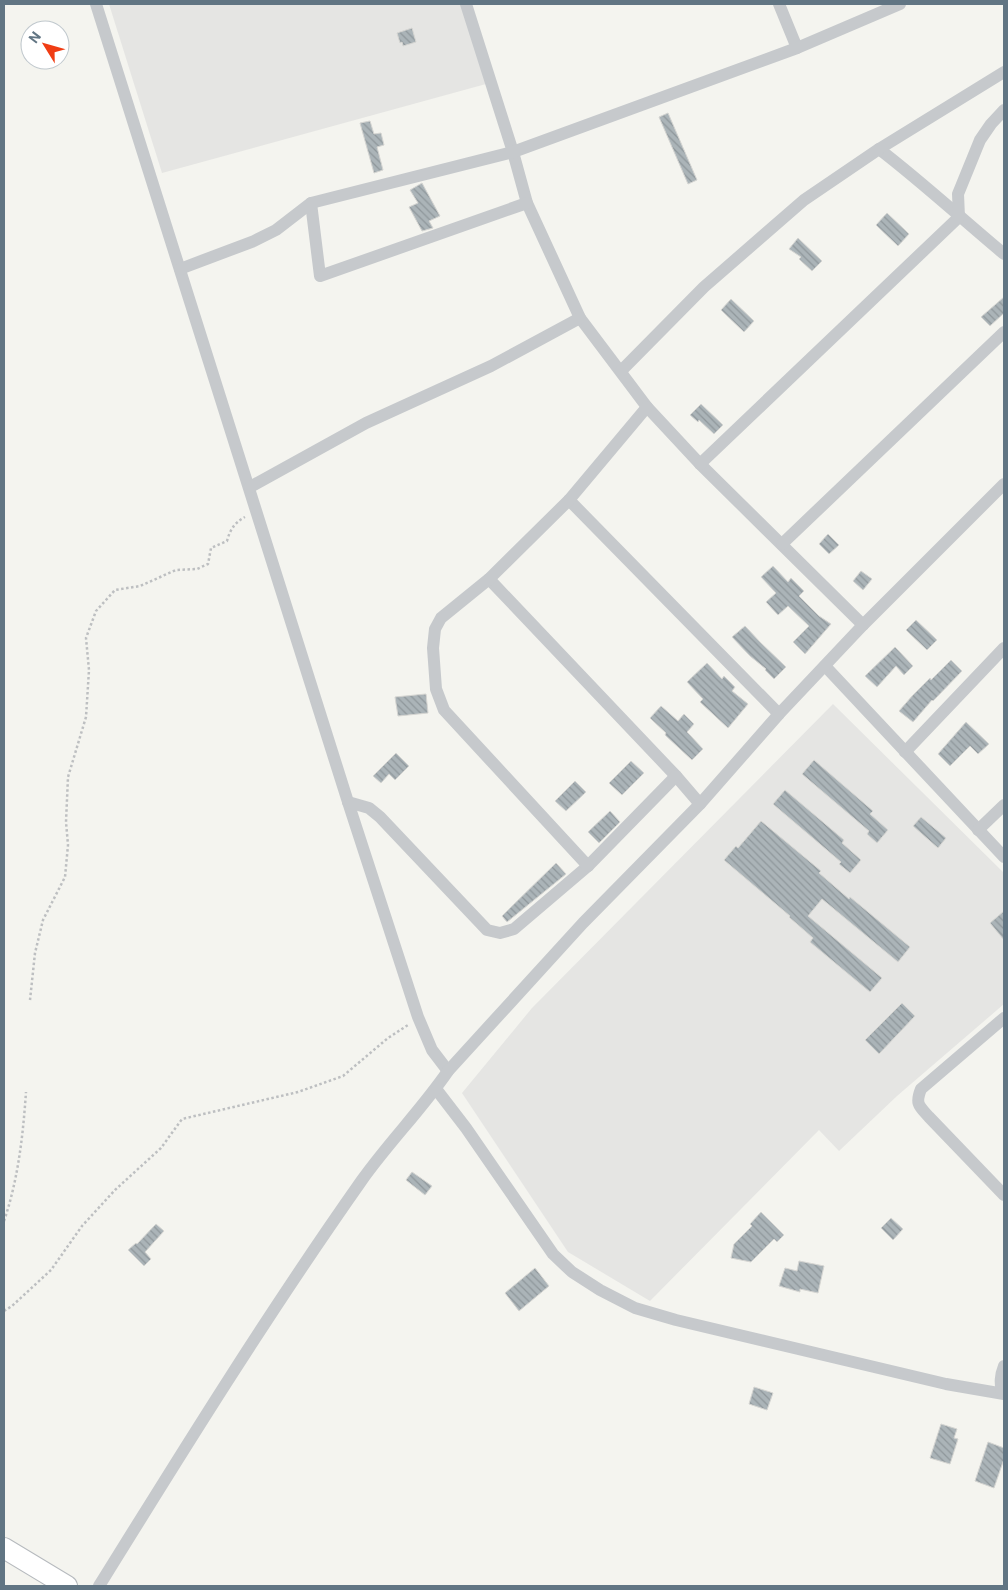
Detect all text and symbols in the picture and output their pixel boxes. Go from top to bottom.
north arrow [20,20,70,70]
text: N [25,28,44,46]

